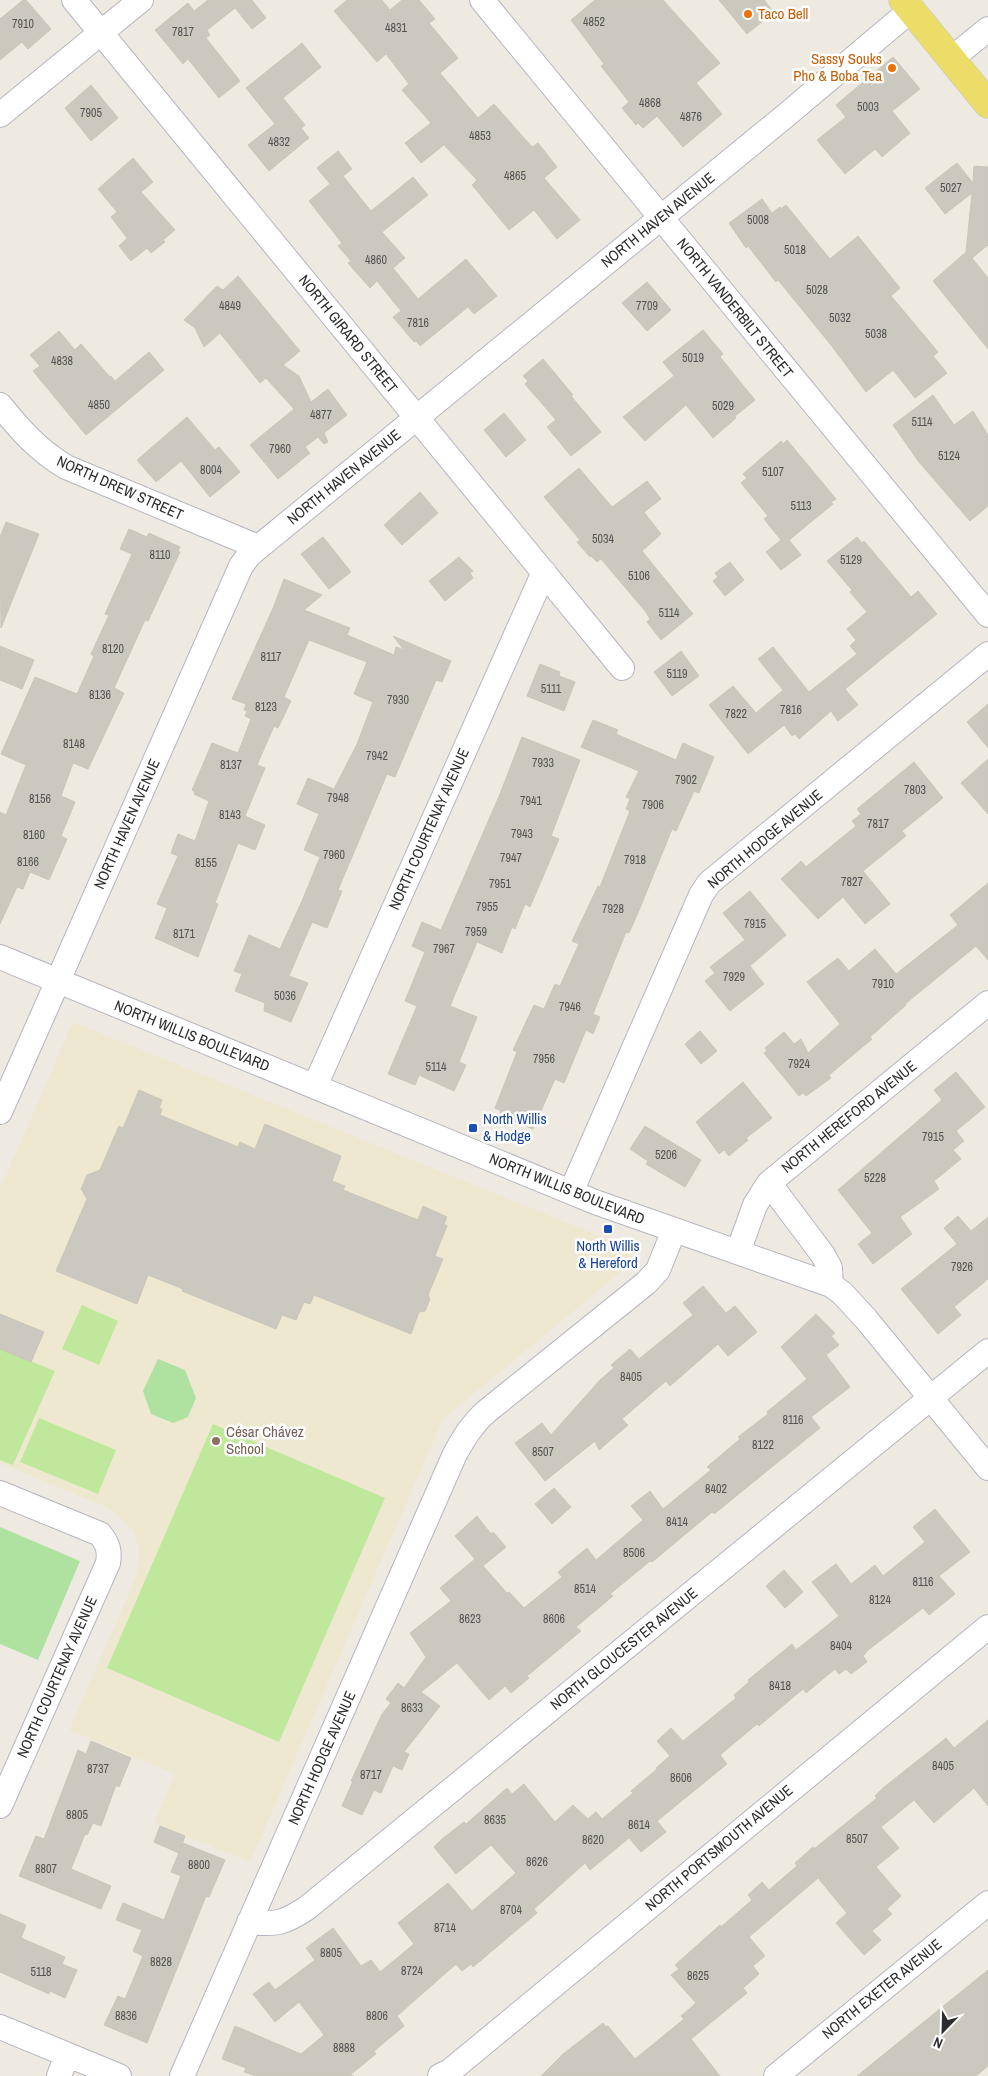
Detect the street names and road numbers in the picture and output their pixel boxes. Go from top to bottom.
street label: NORTH HAVEN AVENUE [596,167,719,272]
street label: NORTH VANDERBILT STREET [672,233,799,382]
street label: NORTH GIRARD STREET [294,270,403,398]
street label: NORTH HAVEN AVENUE [282,424,405,529]
street label: NORTH DREW STREET [54,450,187,525]
street label: NORTH COURTENAY AVENUE [383,744,474,913]
street label: NORTH HAVEN AVENUE [88,755,165,892]
street label: NORTH HODGE AVENUE [703,784,827,893]
street label: NORTH WILLIS BOULEVARD [111,995,273,1076]
street label: NORTH HEREFORD AVENUE [777,1055,921,1178]
street label: NORTH WILLIS BOULEVARD [486,1148,648,1229]
street label: NORTH GLOUCESTER AVENUE [546,1583,702,1715]
street label: NORTH COURTENAY AVENUE [11,1592,102,1761]
street label: NORTH HODGE AVENUE [283,1688,361,1828]
street label: NORTH PORTSMOUTH AVENUE [640,1780,797,1916]
street label: NORTH EXETER AVENUE [818,1935,946,2043]

